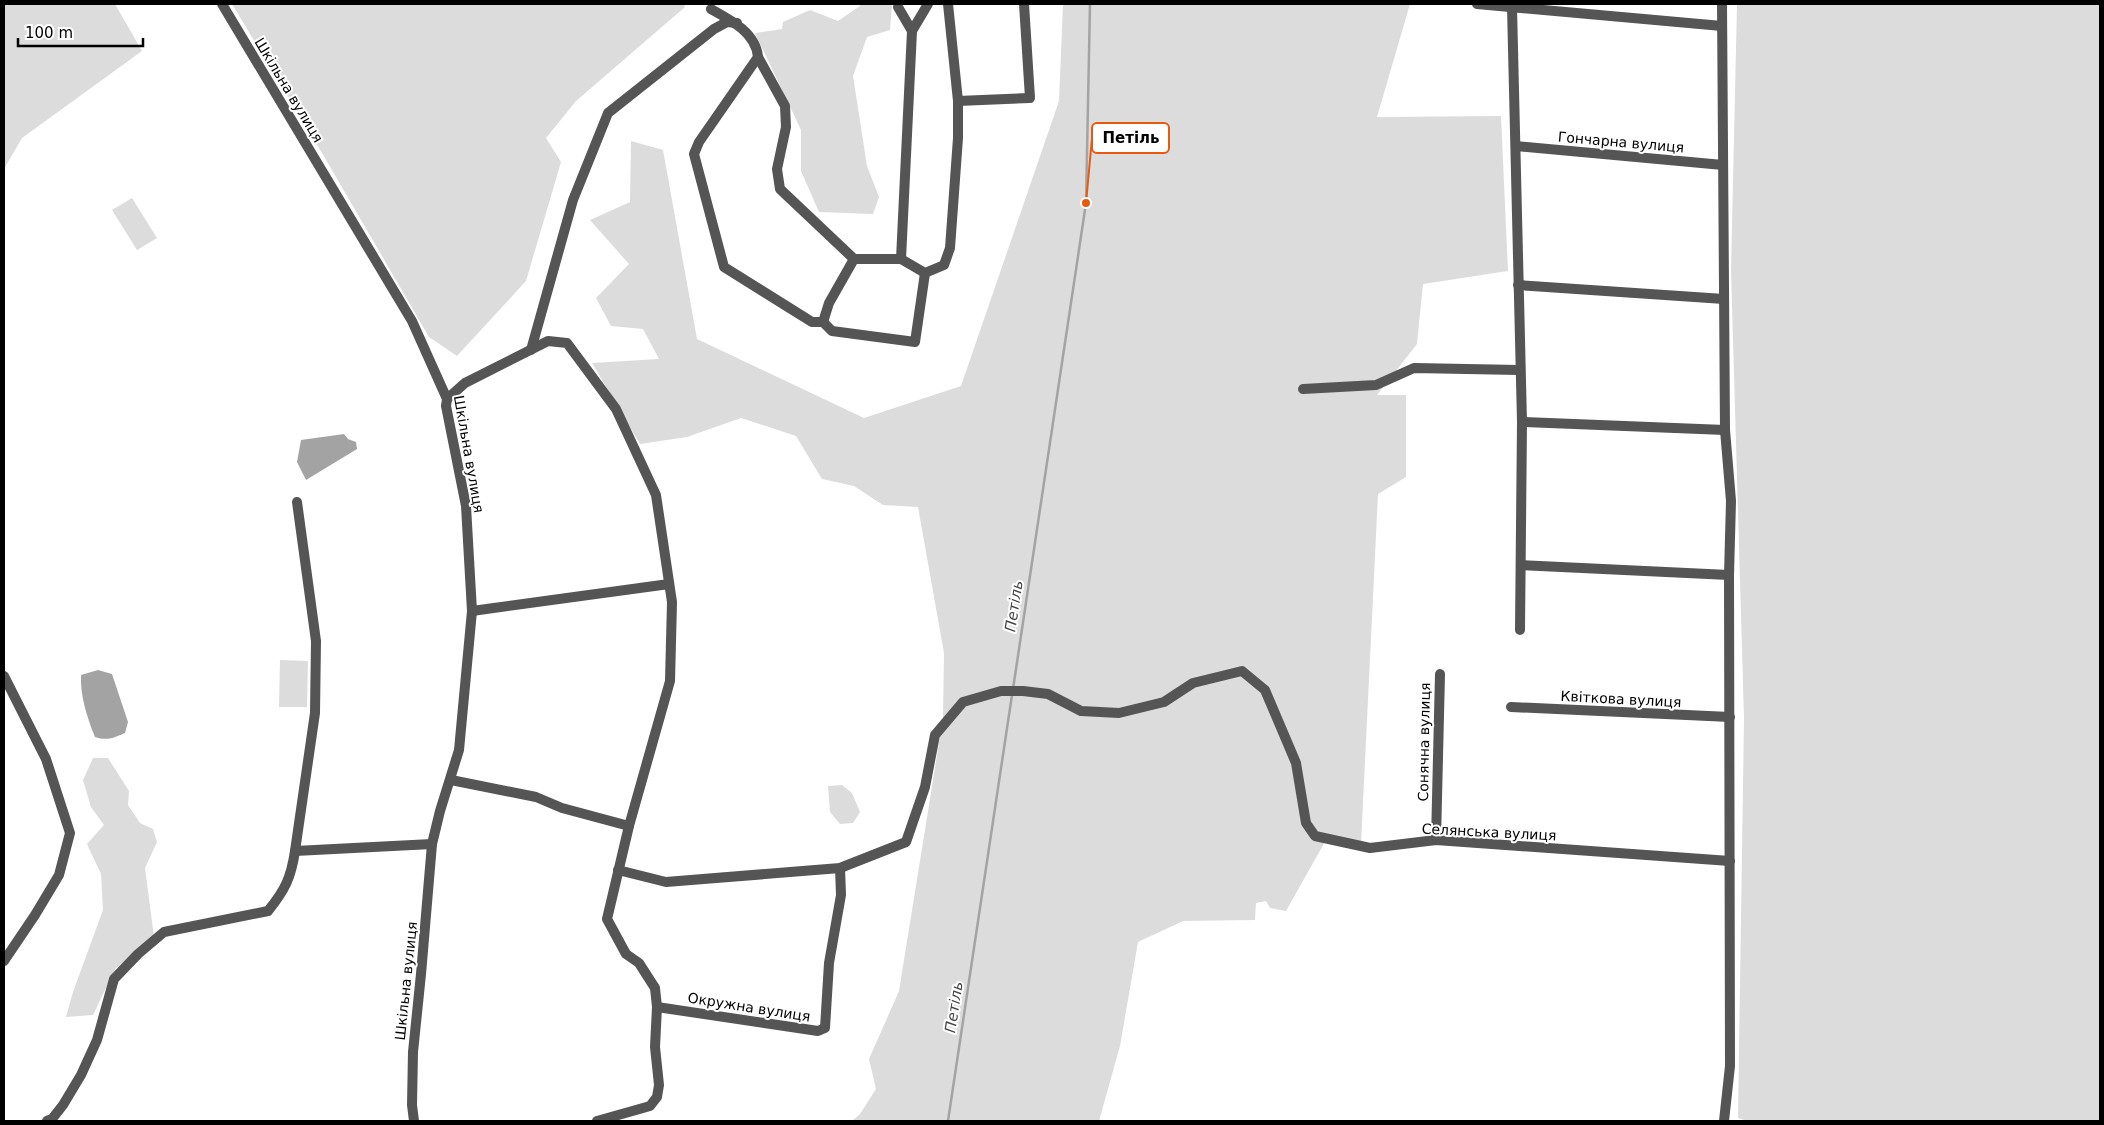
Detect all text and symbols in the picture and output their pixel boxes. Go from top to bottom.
scale bar [18,15,142,47]
text: 100 m [25,24,73,42]
street label: Шкільна вулиця [251,35,327,145]
callout: Петіль [1092,123,1169,153]
text: Петіль [1102,129,1160,147]
street label: Гончарна вулиця [1557,129,1685,155]
street label: Шкільна вулиця [451,394,487,514]
water label: Петіль [1001,579,1027,633]
street label: Сонячна вулиця [1415,682,1433,802]
street label: Квіткова вулиця [1560,688,1682,710]
street label: Селянська вулиця [1421,820,1557,844]
street label: Шкільна вулиця [392,921,420,1041]
water label: Петіль [941,980,967,1034]
street label: Окружна вулиця [687,989,811,1025]

